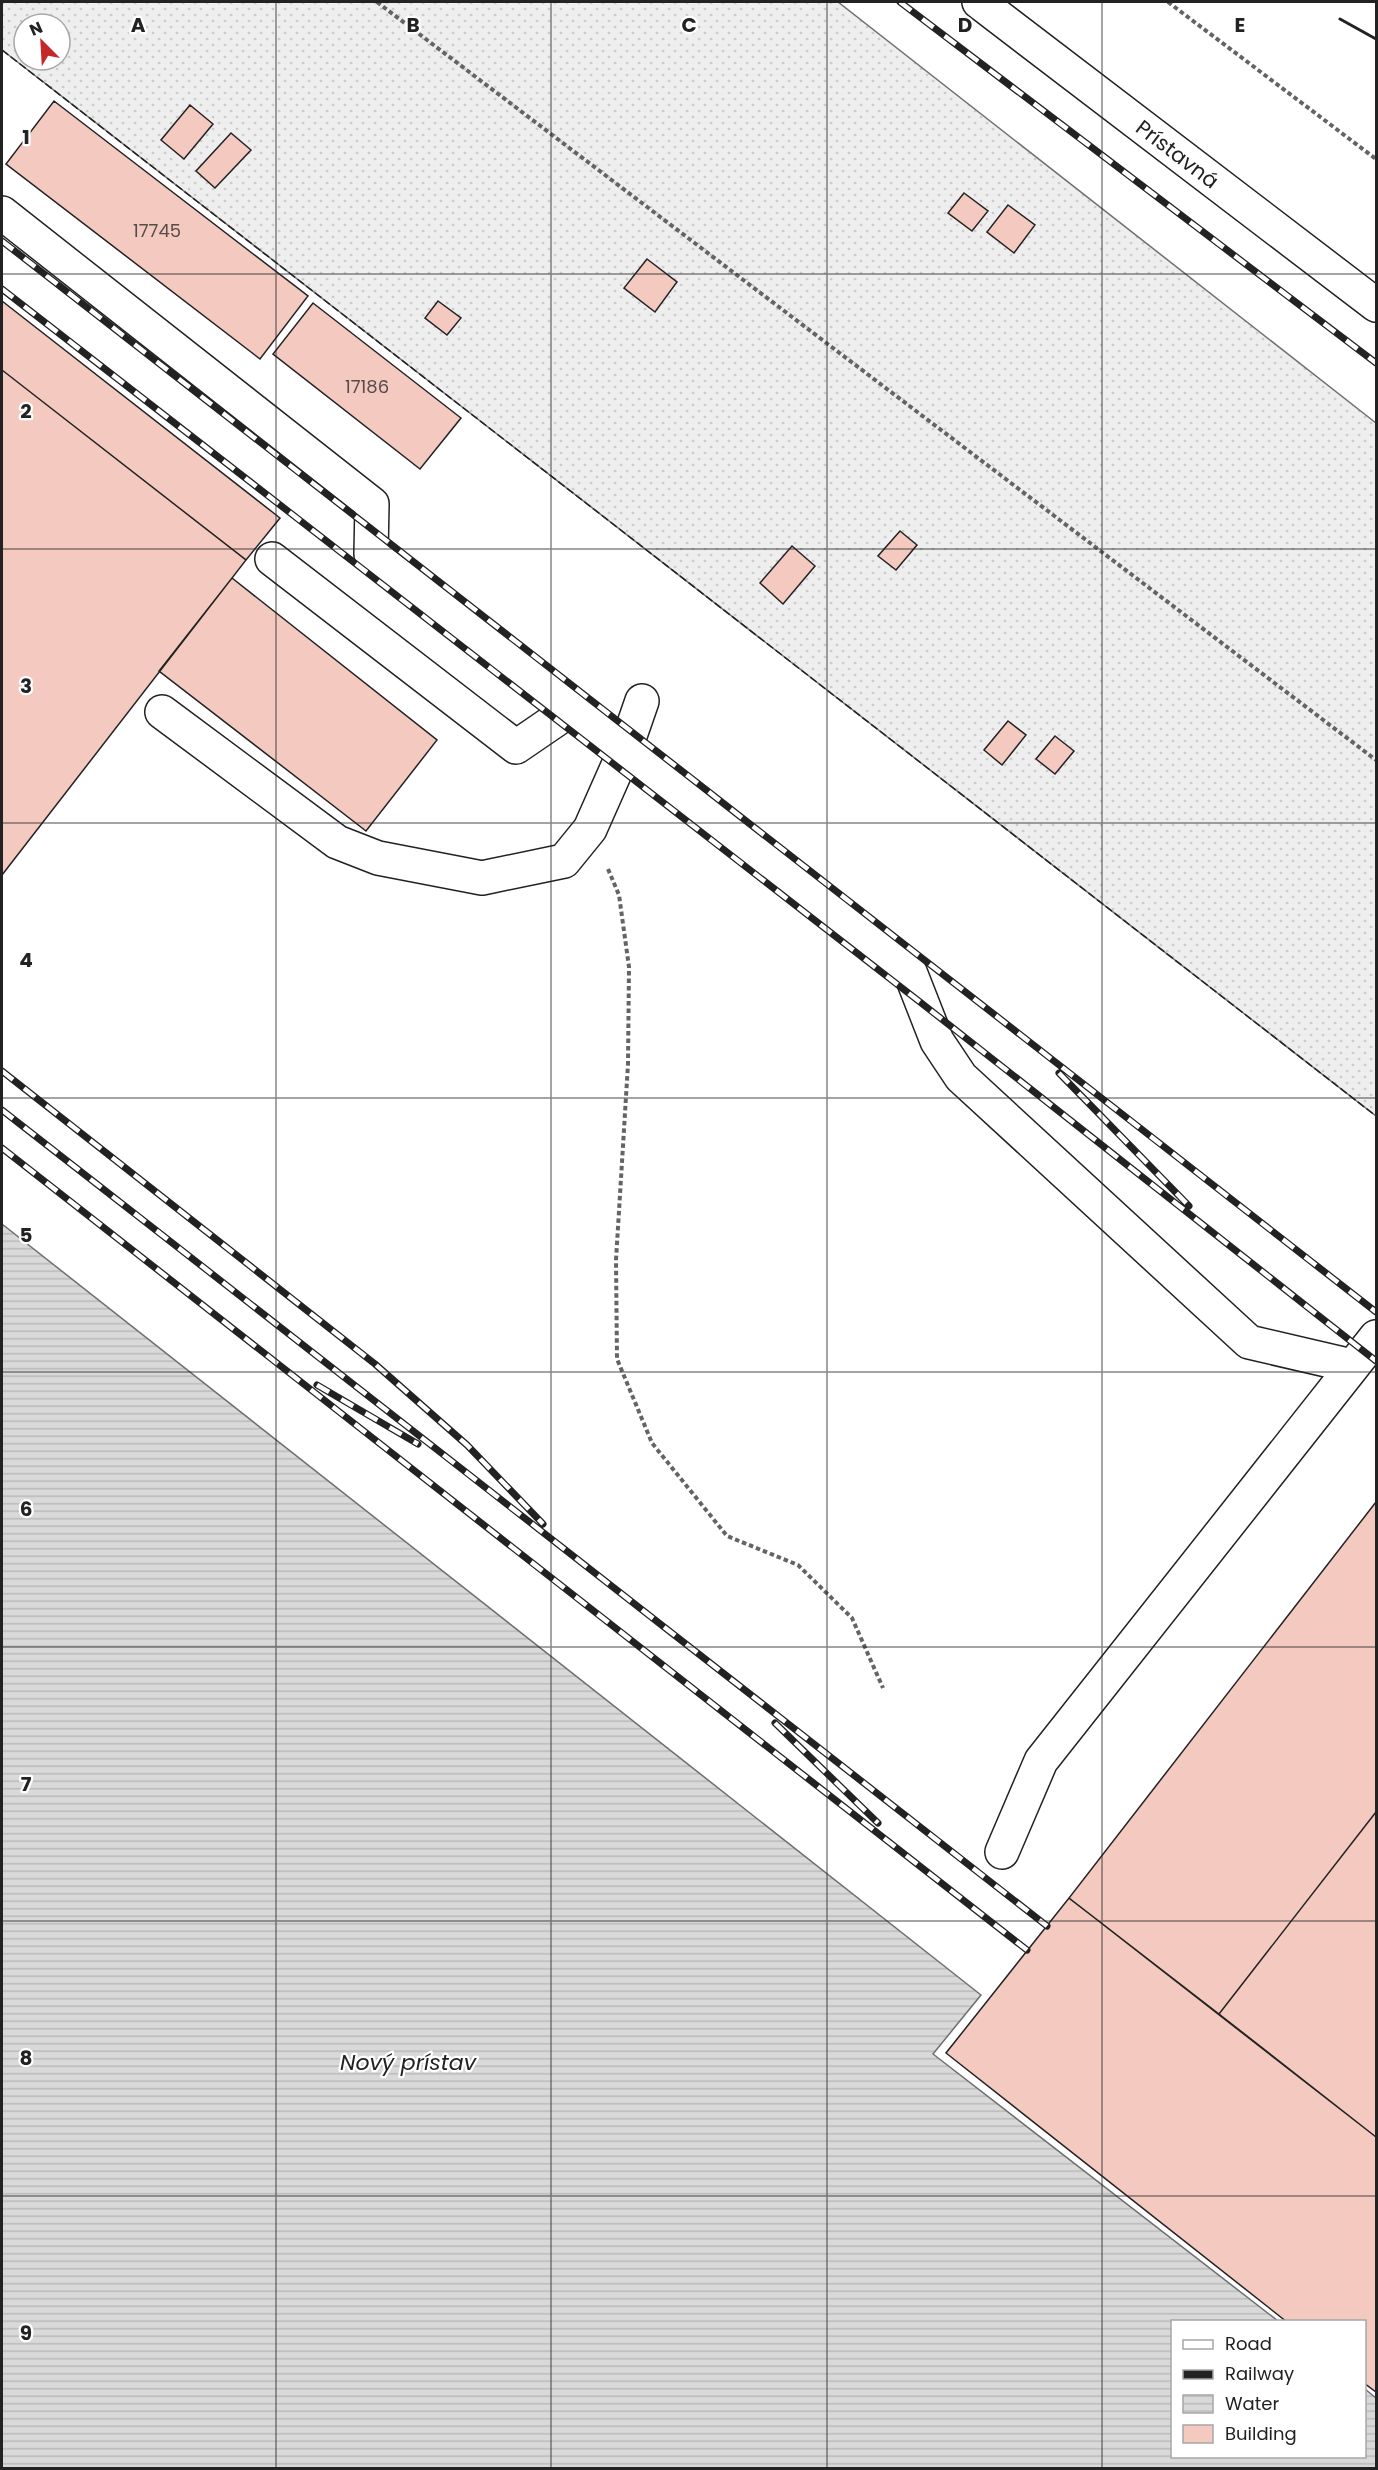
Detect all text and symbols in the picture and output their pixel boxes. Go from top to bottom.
text: A [131,11,146,39]
text: B [406,11,420,39]
text: C [681,11,697,39]
text: D [958,11,972,39]
text: E [1235,11,1245,39]
north arrow [12,12,72,72]
text: N [26,16,46,42]
street label: Prístavná [1130,113,1225,195]
text: 1 [22,123,30,151]
house number: 17745 [133,218,181,243]
house number: 17186 [345,374,389,399]
text: 2 [20,397,32,425]
text: 3 [20,672,32,700]
text: 4 [19,946,33,974]
text: 5 [20,1221,33,1249]
text: 6 [20,1495,32,1523]
text: 7 [21,1770,32,1798]
text: 8 [20,2044,32,2072]
water label: Nový prístav [340,2047,478,2078]
text: 9 [20,2319,32,2347]
legend [1171,2320,1366,2458]
text: Road [1225,2331,1272,2356]
text: Railway [1225,2361,1294,2386]
text: Water [1225,2391,1279,2416]
text: Building [1225,2421,1297,2446]

